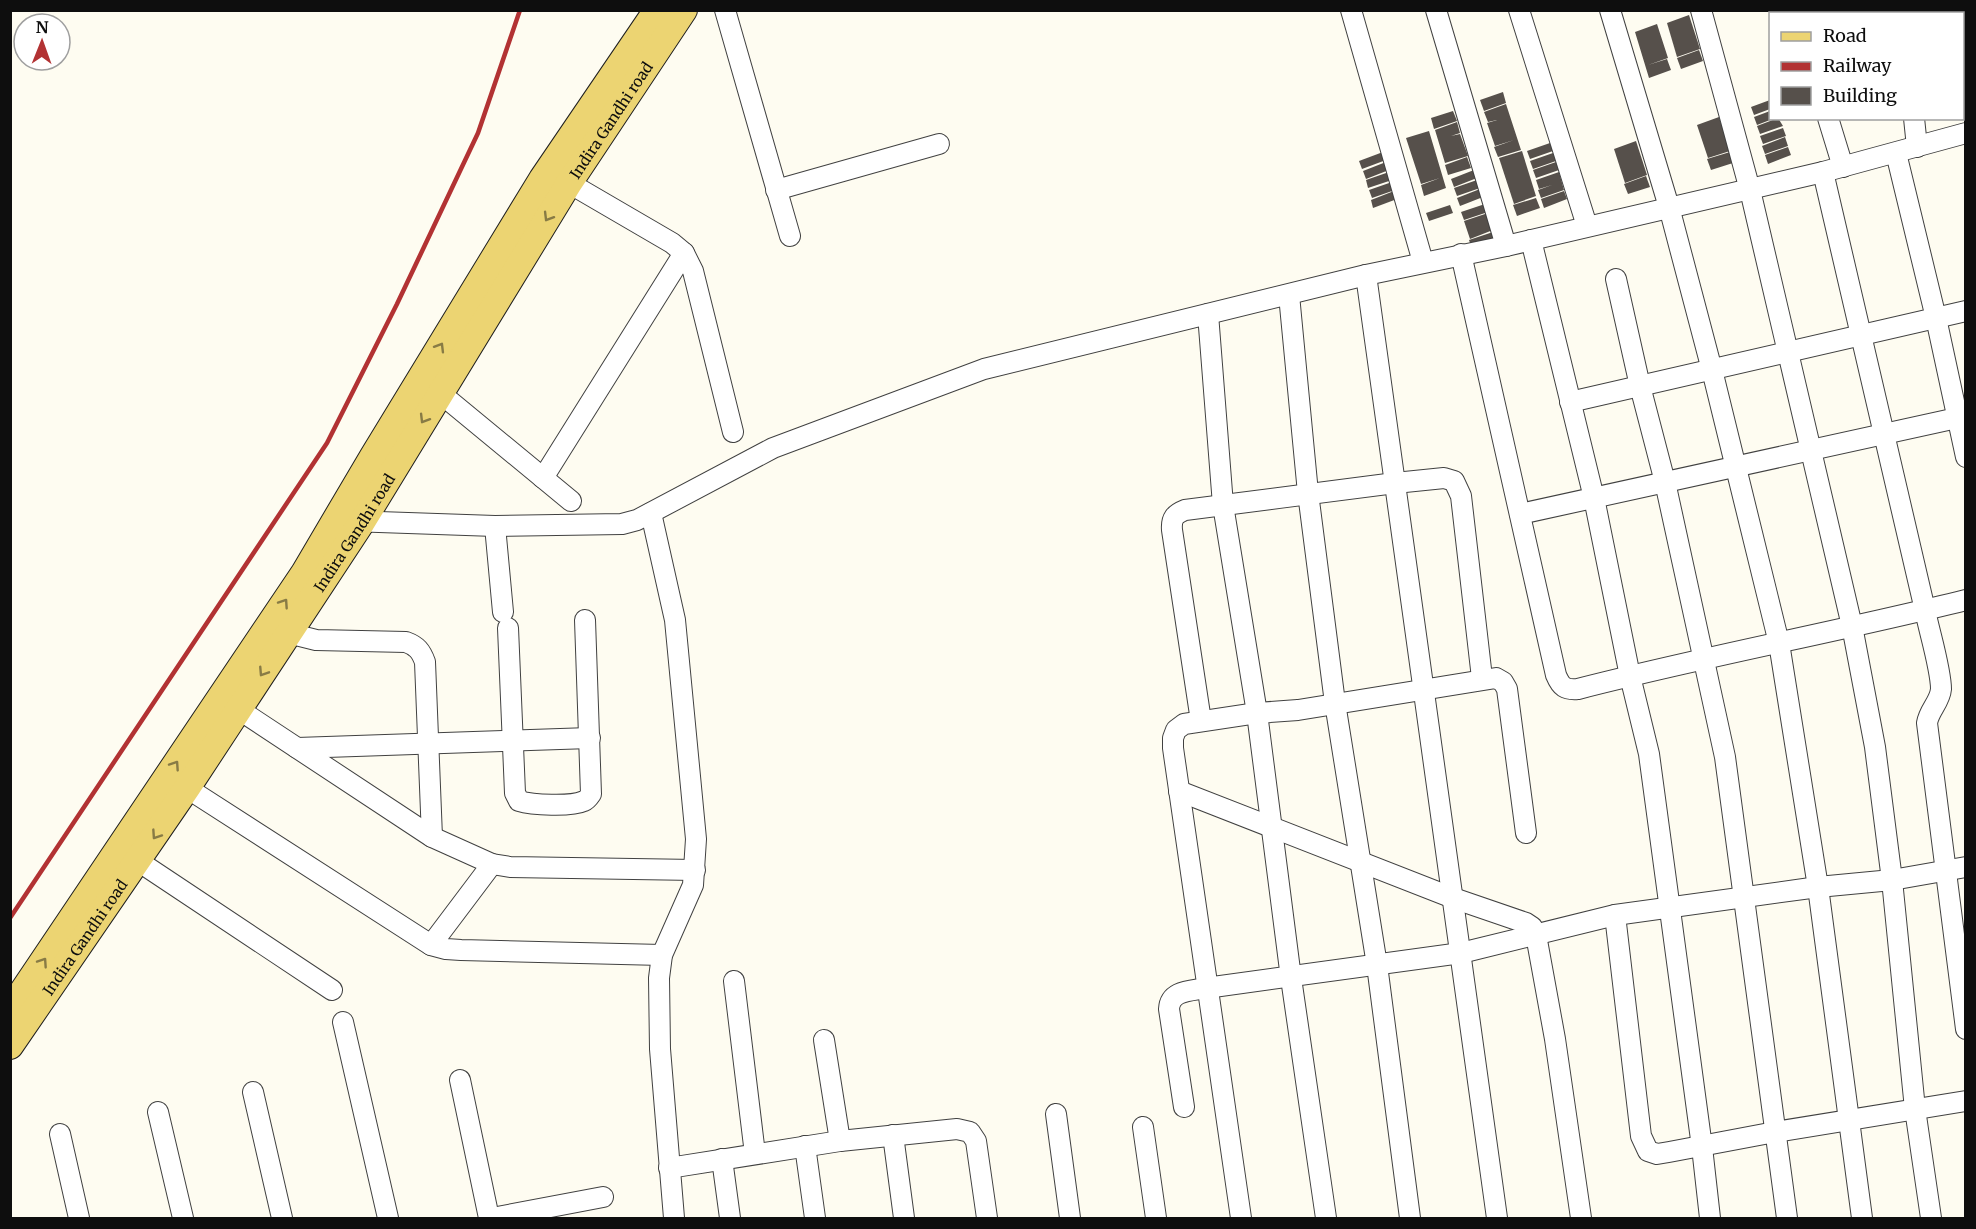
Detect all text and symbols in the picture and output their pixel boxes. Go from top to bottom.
north arrow [12,12,72,72]
legend [1769,12,1964,120]
text: N [36,17,49,37]
text: Road [1823,24,1867,47]
text: Railway [1823,54,1892,77]
street label: Indira Gandhi road [565,58,656,182]
text: Building [1823,84,1897,107]
one-way arrow [543,211,555,221]
one-way arrow [432,343,444,353]
one-way arrow [420,413,432,423]
street label: Indira Gandhi road [309,470,399,595]
one-way arrow [277,599,288,610]
one-way arrow [258,666,270,676]
one-way arrow [168,760,179,771]
one-way arrow [151,829,163,839]
street label: Indira Gandhi road [38,876,131,999]
one-way arrow [36,957,47,968]

